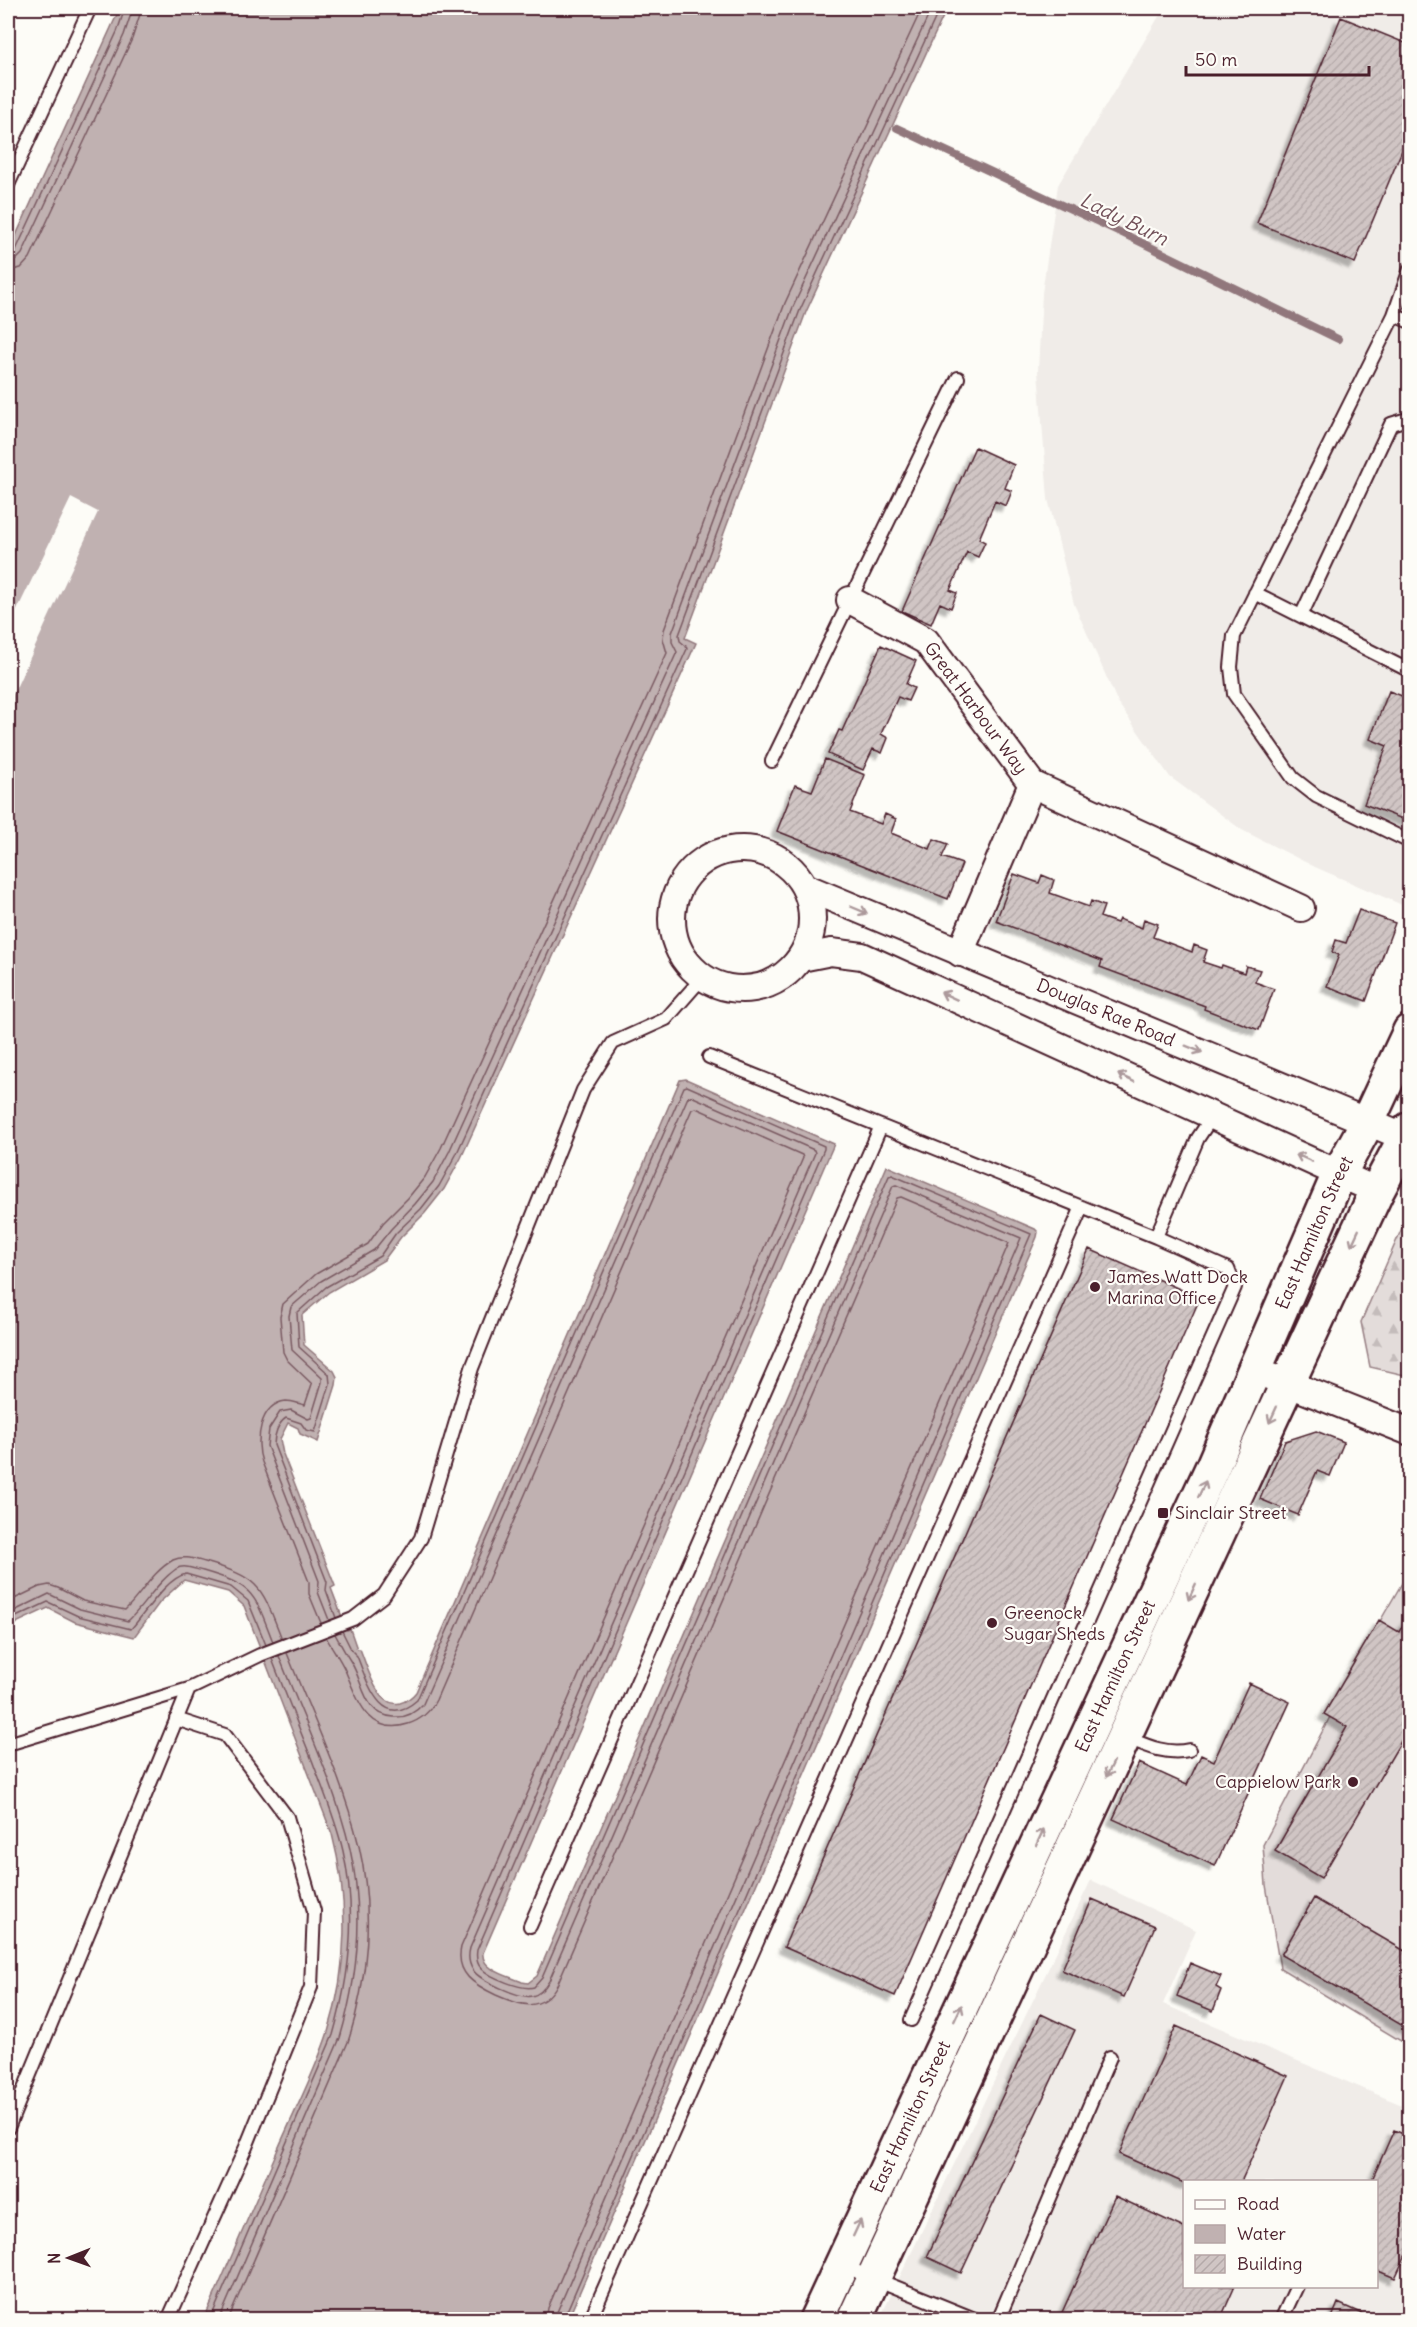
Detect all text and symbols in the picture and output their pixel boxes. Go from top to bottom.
scale bar [1186,39,1369,77]
text: 50 m [1195,48,1237,71]
water label: Lady Burn [1076,187,1173,251]
street label: Great Harbour Way [920,637,1033,779]
one-way arrow [850,905,868,916]
street label: Douglas Rae Road [1033,973,1179,1051]
one-way arrow [941,990,959,1002]
one-way arrow [1185,1044,1203,1055]
one-way arrow [1118,1071,1136,1083]
street label: East Hamilton Street [1270,1152,1358,1313]
one-way arrow [1295,1152,1313,1163]
one-way arrow [1348,1228,1360,1246]
place label: James Watt Dock Marina Office [1107,1265,1248,1309]
marker: James Watt Dock Marina Office [1088,1280,1102,1294]
one-way arrow [1267,1405,1279,1423]
one-way arrow [1197,1480,1209,1498]
place label: Sinclair Street [1175,1501,1287,1524]
marker: Sinclair Street [1156,1506,1170,1520]
one-way arrow [1185,1583,1197,1601]
street label: East Hamilton Street [1070,1596,1160,1756]
place label: Greenock Sugar Sheds [1004,1601,1105,1645]
marker: Greenock Sugar Sheds [985,1616,999,1630]
one-way arrow [1103,1760,1115,1778]
place label: Cappielow Park [1215,1770,1341,1793]
marker: Cappielow Park [1346,1775,1360,1789]
one-way arrow [1035,1828,1046,1846]
one-way arrow [952,2005,964,2023]
street label: East Hamilton Street [865,2037,955,2196]
legend [1183,2180,1378,2288]
text: Road [1237,2192,1280,2215]
one-way arrow [852,2220,864,2238]
text: Water [1237,2222,1287,2245]
north arrow [39,2228,99,2288]
text: Building [1237,2252,1302,2275]
text: N [44,2253,64,2264]

